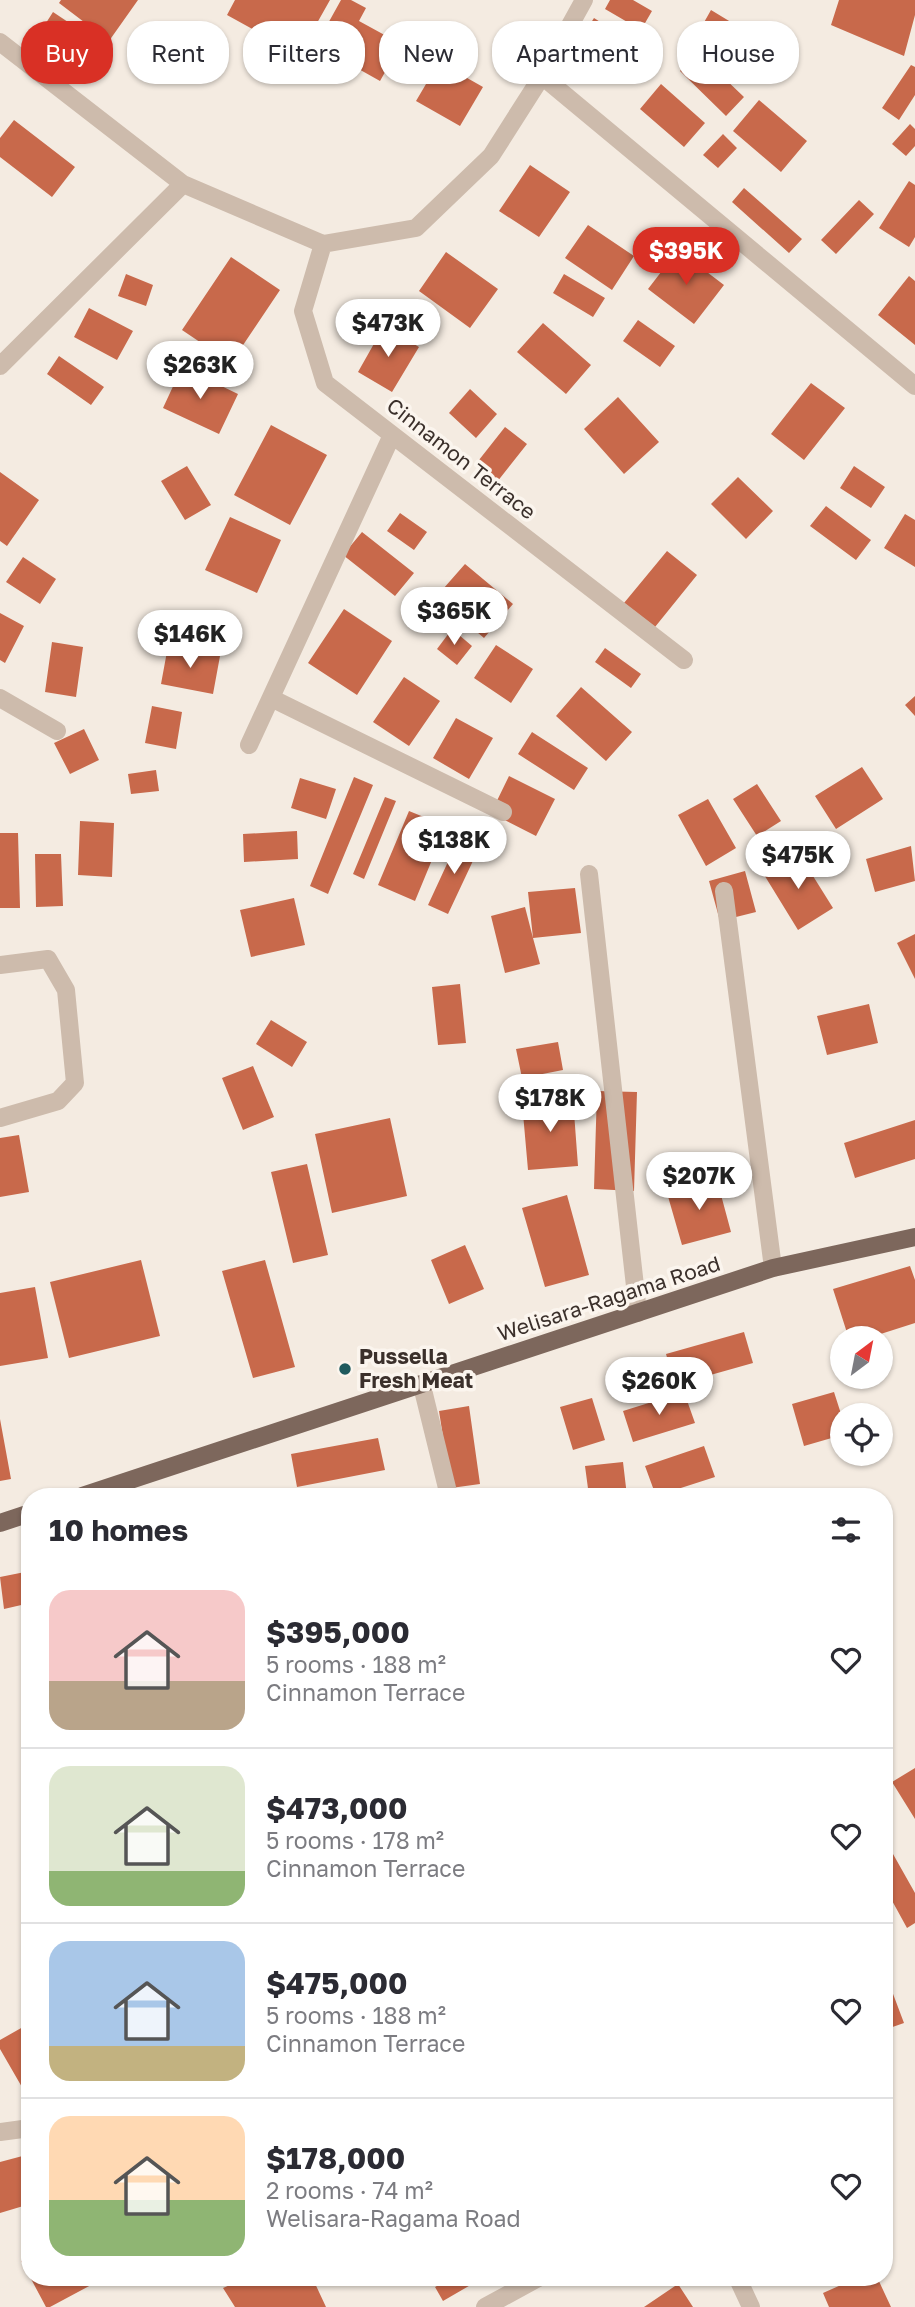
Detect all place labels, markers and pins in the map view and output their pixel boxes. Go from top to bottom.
pin: $395K [637,228,735,287]
pin: $473K [339,300,437,359]
pin: $263K [151,342,249,401]
pin: $365K [405,588,503,647]
pin: $146K [141,610,239,670]
pin: $138K [405,816,503,876]
pin: $475K [749,832,847,891]
pin: $178K [501,1074,599,1134]
pin: $207K [650,1152,748,1212]
place label: Pussella Fresh Meat [359,1343,473,1393]
pin: $260K [610,1358,708,1417]
marker: Pussella Fresh Meat [337,1361,353,1377]

